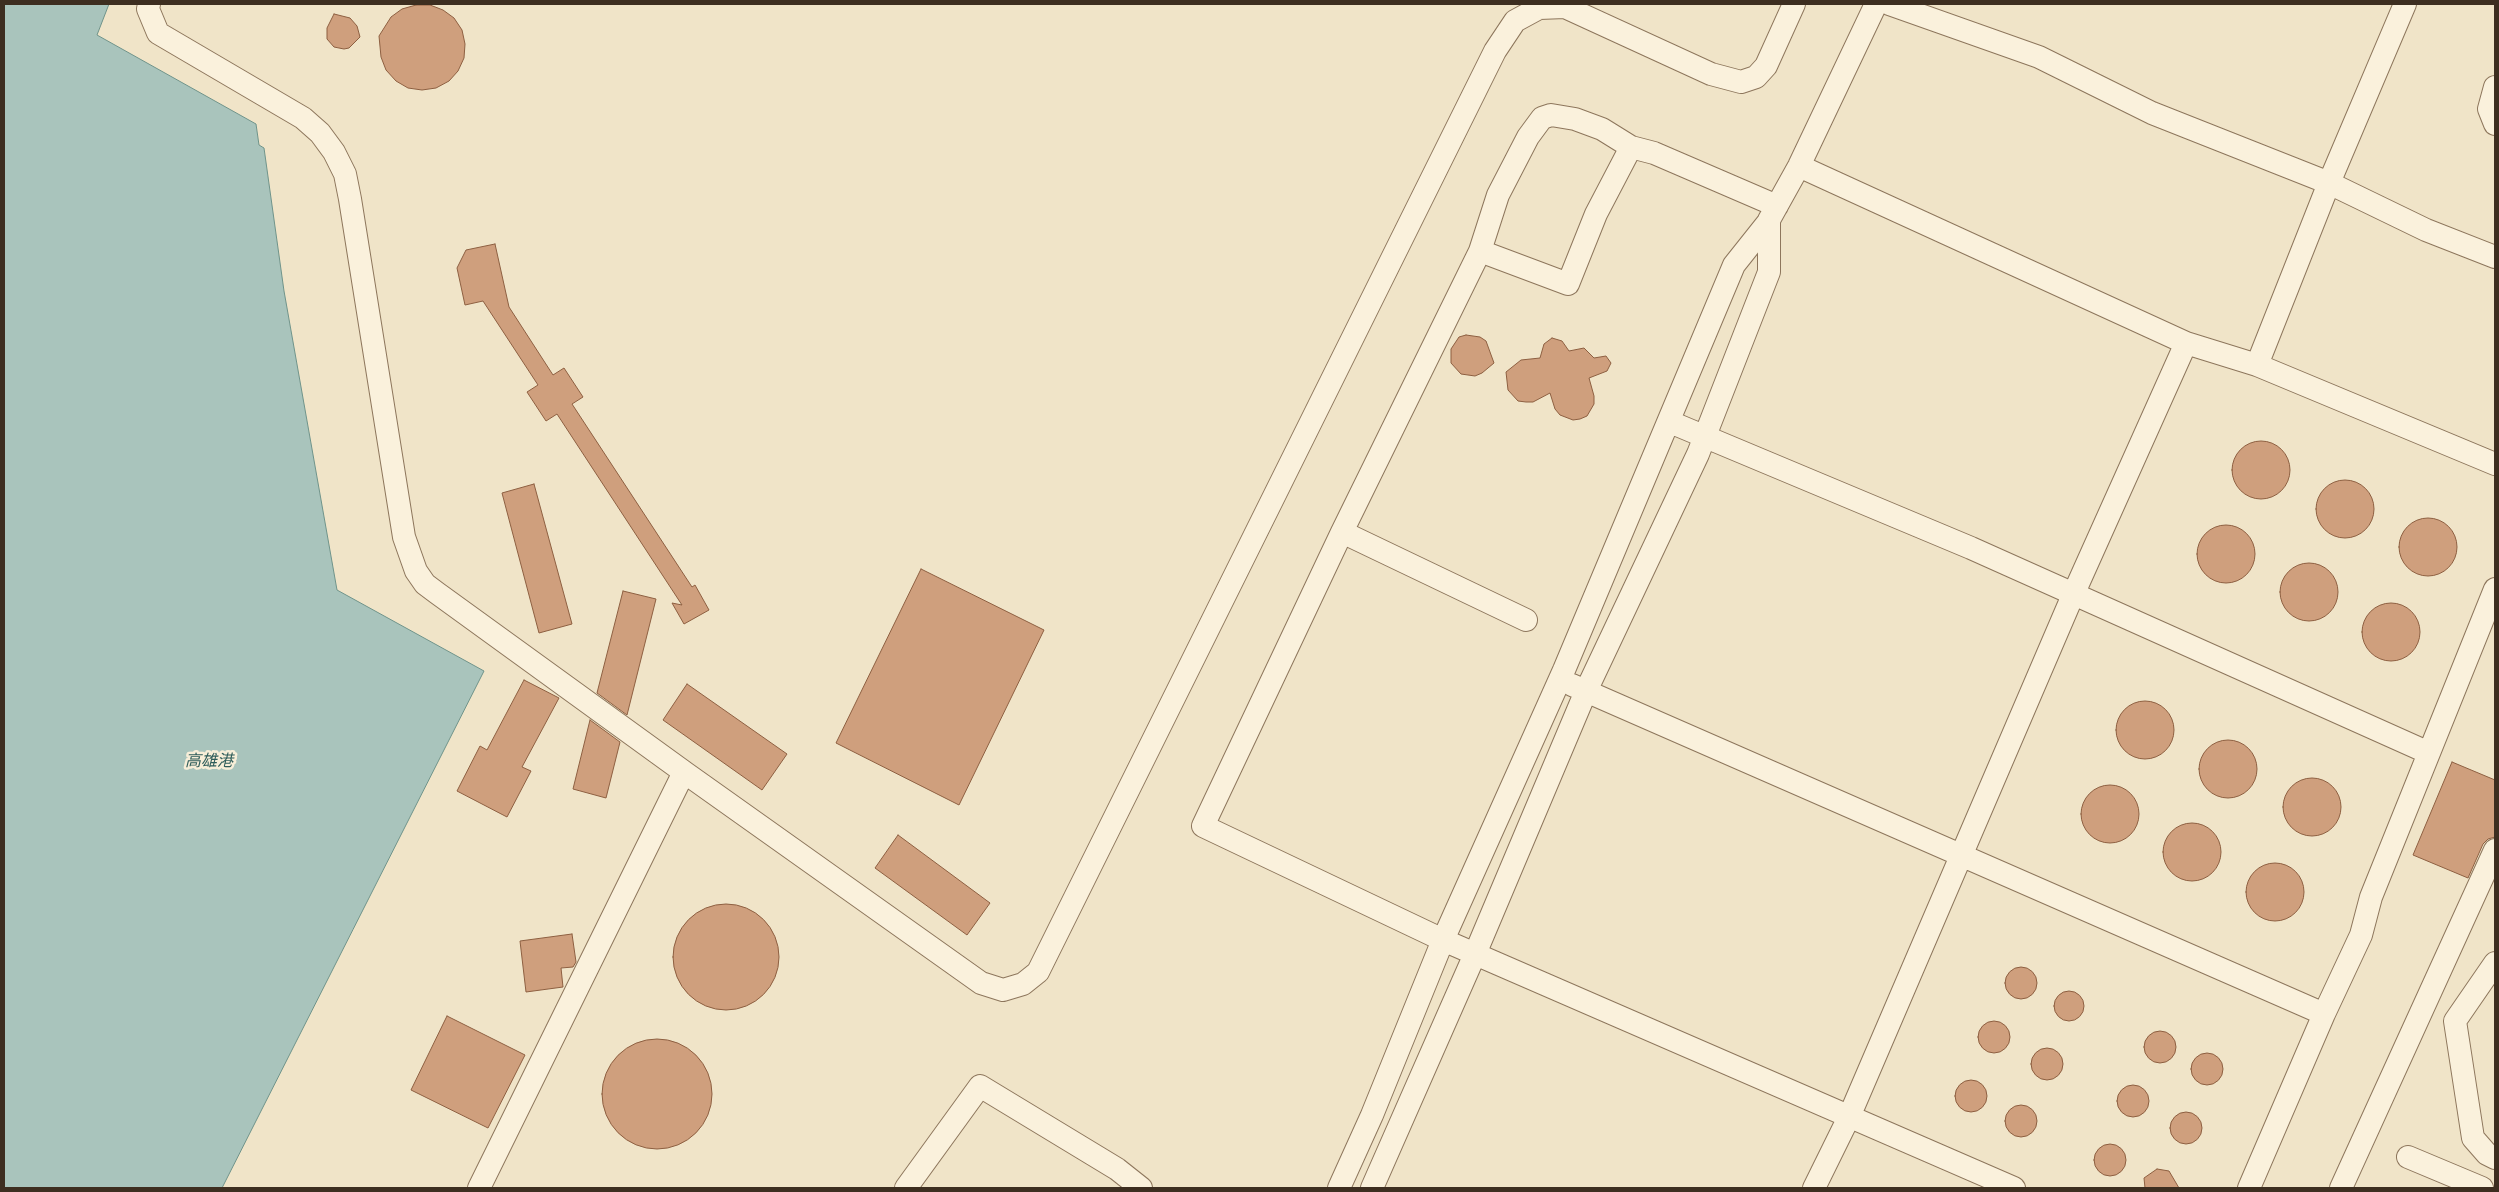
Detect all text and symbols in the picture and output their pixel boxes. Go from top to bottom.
water label: 高雄港 [185,751,233,771]

